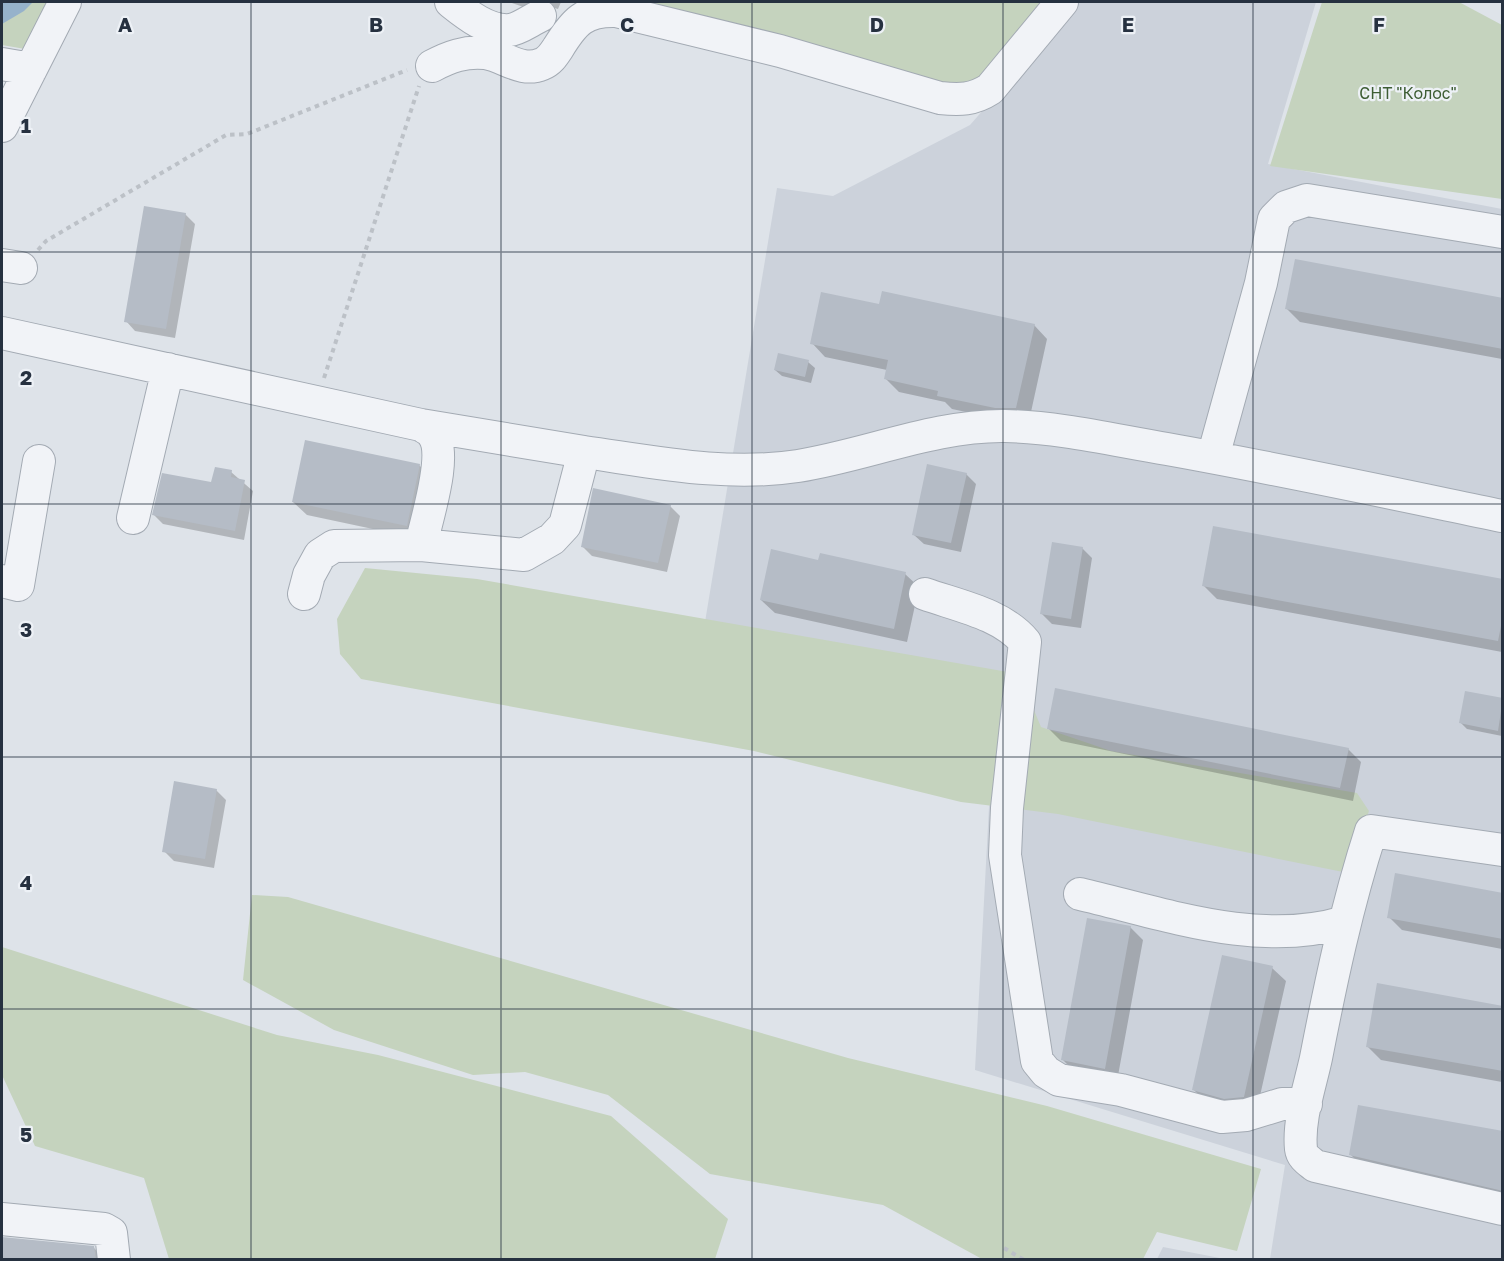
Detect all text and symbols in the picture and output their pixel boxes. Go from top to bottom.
text: A [118,12,132,36]
text: B [369,12,383,36]
text: C [620,12,634,36]
text: D [870,12,884,36]
text: E [1122,12,1134,36]
text: F [1373,12,1385,36]
park label: СНТ "Колос" [1359,83,1457,103]
text: 1 [21,113,31,137]
text: 2 [20,365,32,389]
text: 3 [20,617,32,641]
text: 4 [20,870,32,894]
text: 5 [20,1122,32,1146]

